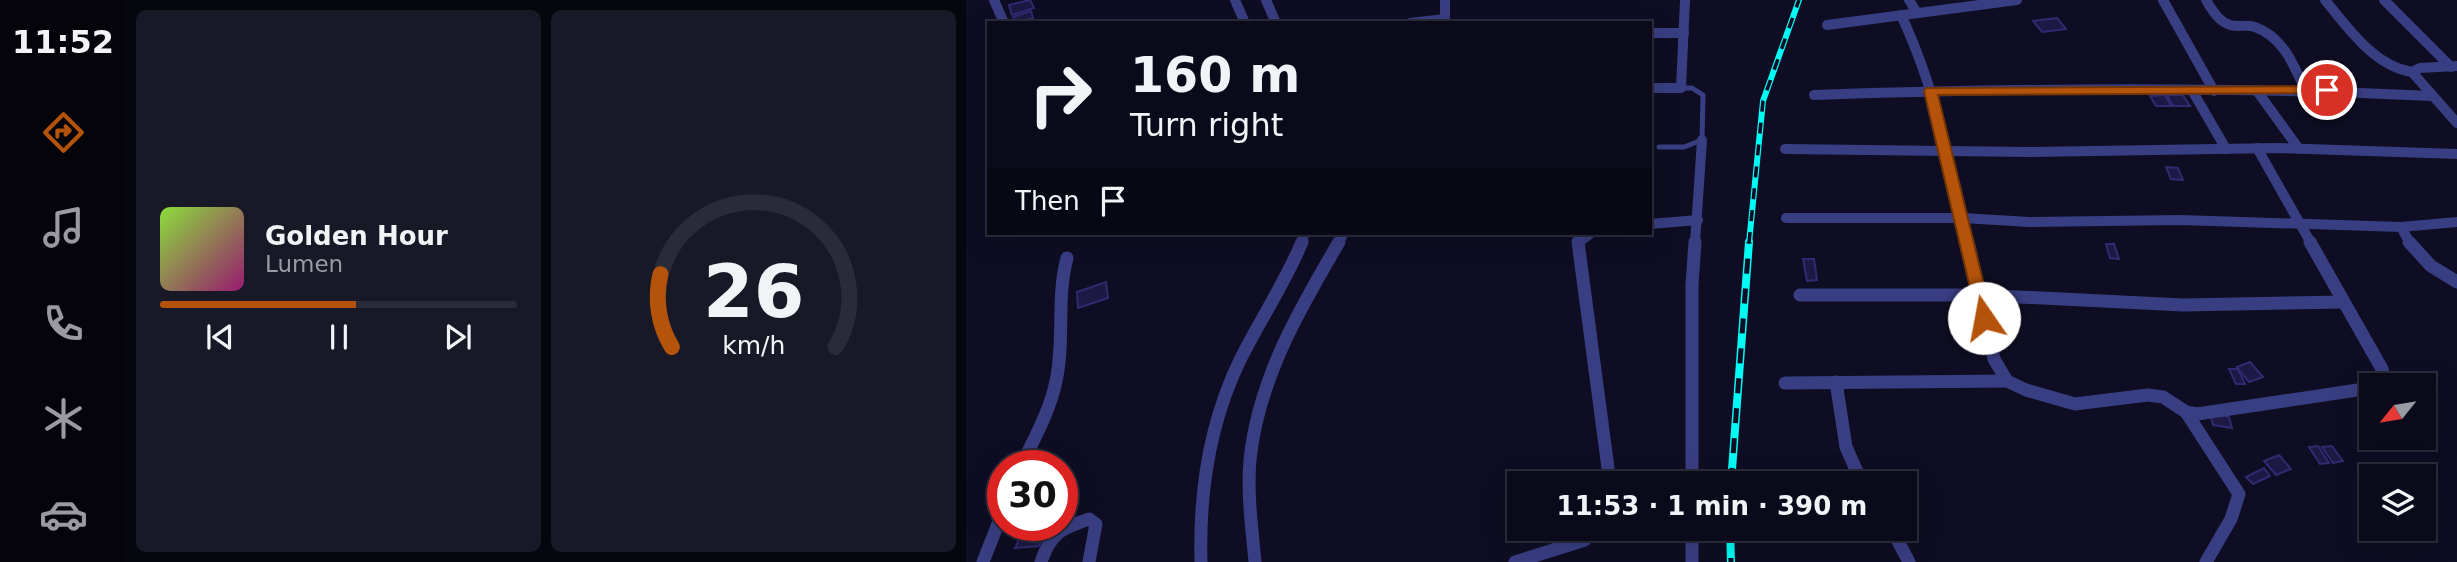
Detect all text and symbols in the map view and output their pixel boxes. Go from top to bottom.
text: 11:52 [12,23,114,61]
text: 160 m [1130,47,1300,104]
icon: right [1015,49,1106,140]
pin [2297,60,2357,120]
icon: arrive [2308,71,2346,109]
text: Turn right [1130,106,1283,144]
icon: directions [39,108,88,157]
icon: arrive [1094,182,1132,220]
text: Then [1015,186,1080,216]
icon: music [39,203,88,252]
text: Golden Hour [265,221,448,251]
text: 26 [703,249,804,334]
text: Lumen [265,251,343,277]
position arrow [1947,281,2021,355]
icon: phone [39,299,88,348]
icon: previous [201,318,239,356]
icon: pause [320,318,358,356]
icon: next [439,318,477,356]
text: km/h [722,331,785,360]
north arrow [2359,373,2436,450]
map controls [2359,373,2436,541]
icon: climate [39,394,88,443]
speed limit sign: 30 [987,450,1078,541]
button: layers [2359,464,2436,541]
icon: car [39,490,88,539]
text: 11:53 · 1 min · 390 m [1557,491,1867,521]

